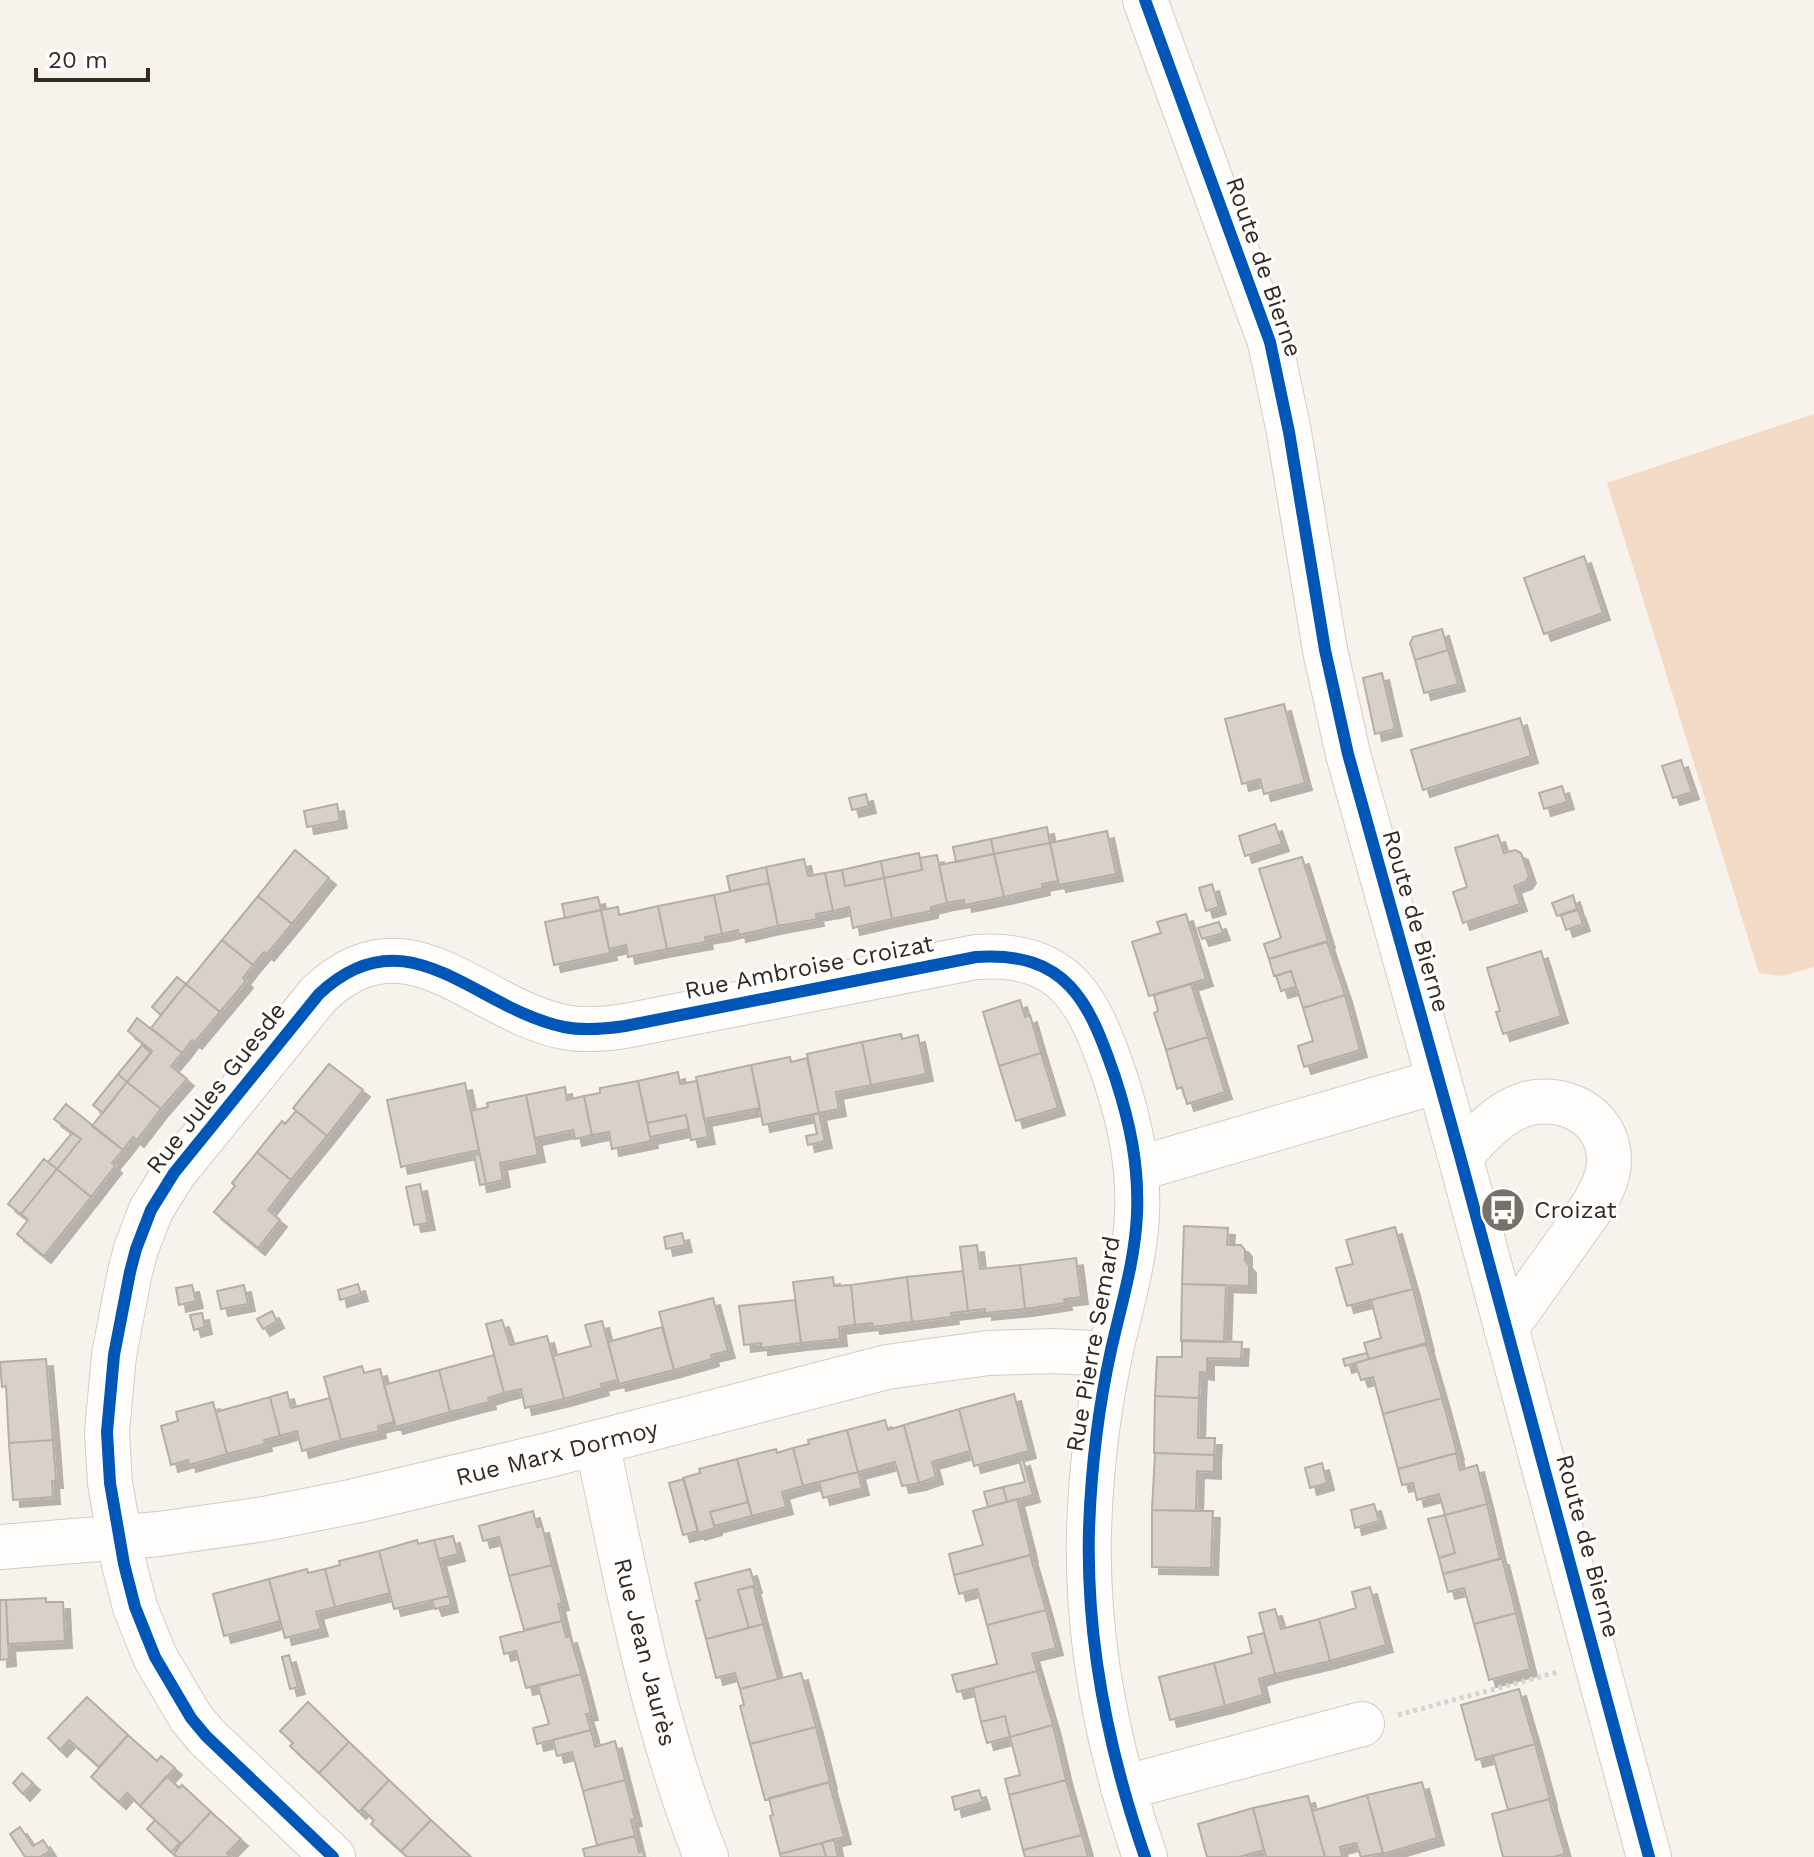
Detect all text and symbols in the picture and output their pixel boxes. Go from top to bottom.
scale bar [36,32,148,82]
text: 20 m [48,46,108,74]
street label: Route de Bierne [1220,173,1308,361]
street label: Route de Bierne [1377,827,1455,1015]
street label: Rue Ambroise Croizat [682,929,936,1005]
street label: Rue Jules Guesde [140,997,292,1179]
bus stop icon: Croizat [1479,1186,1527,1234]
place label: Croizat [1534,1196,1617,1224]
street label: Rue Pierre Semard [1060,1234,1126,1454]
street label: Rue Marx Dormoy [453,1414,662,1492]
street label: Route de Bierne [1550,1451,1626,1641]
street label: Rue Jean Jaurès [608,1555,682,1749]

